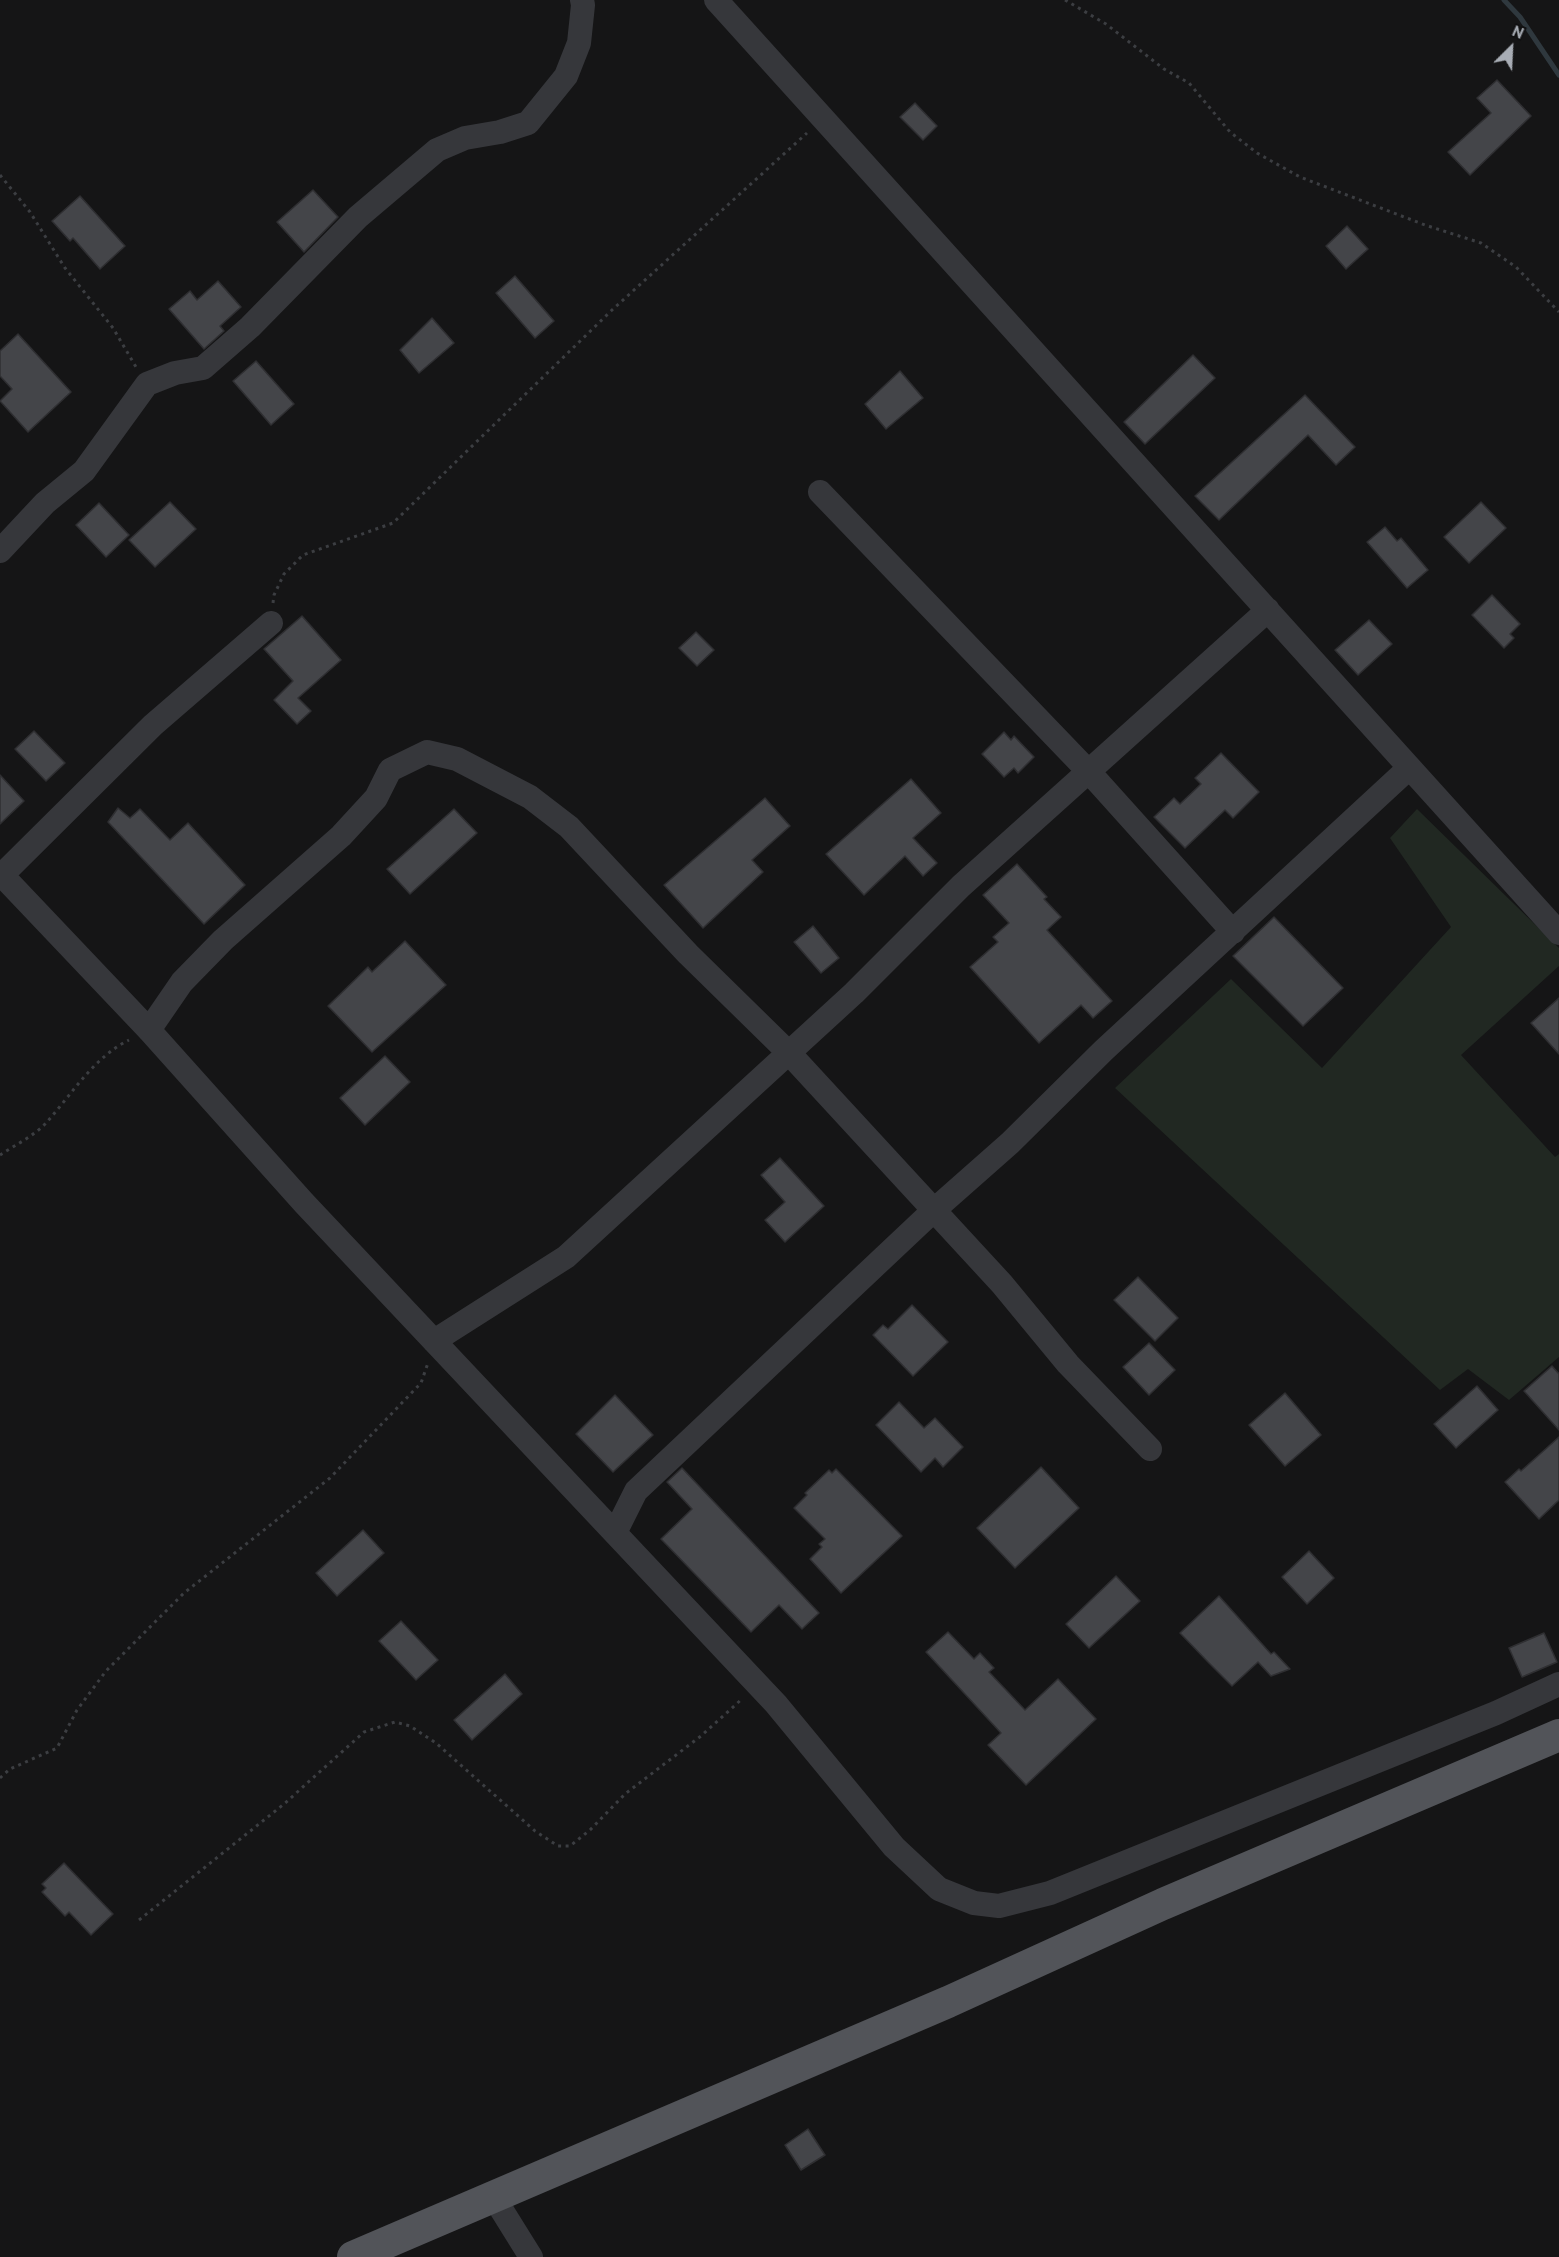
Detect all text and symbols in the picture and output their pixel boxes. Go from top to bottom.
north arrow [1481,18,1541,78]
text: N [1509,20,1527,43]

